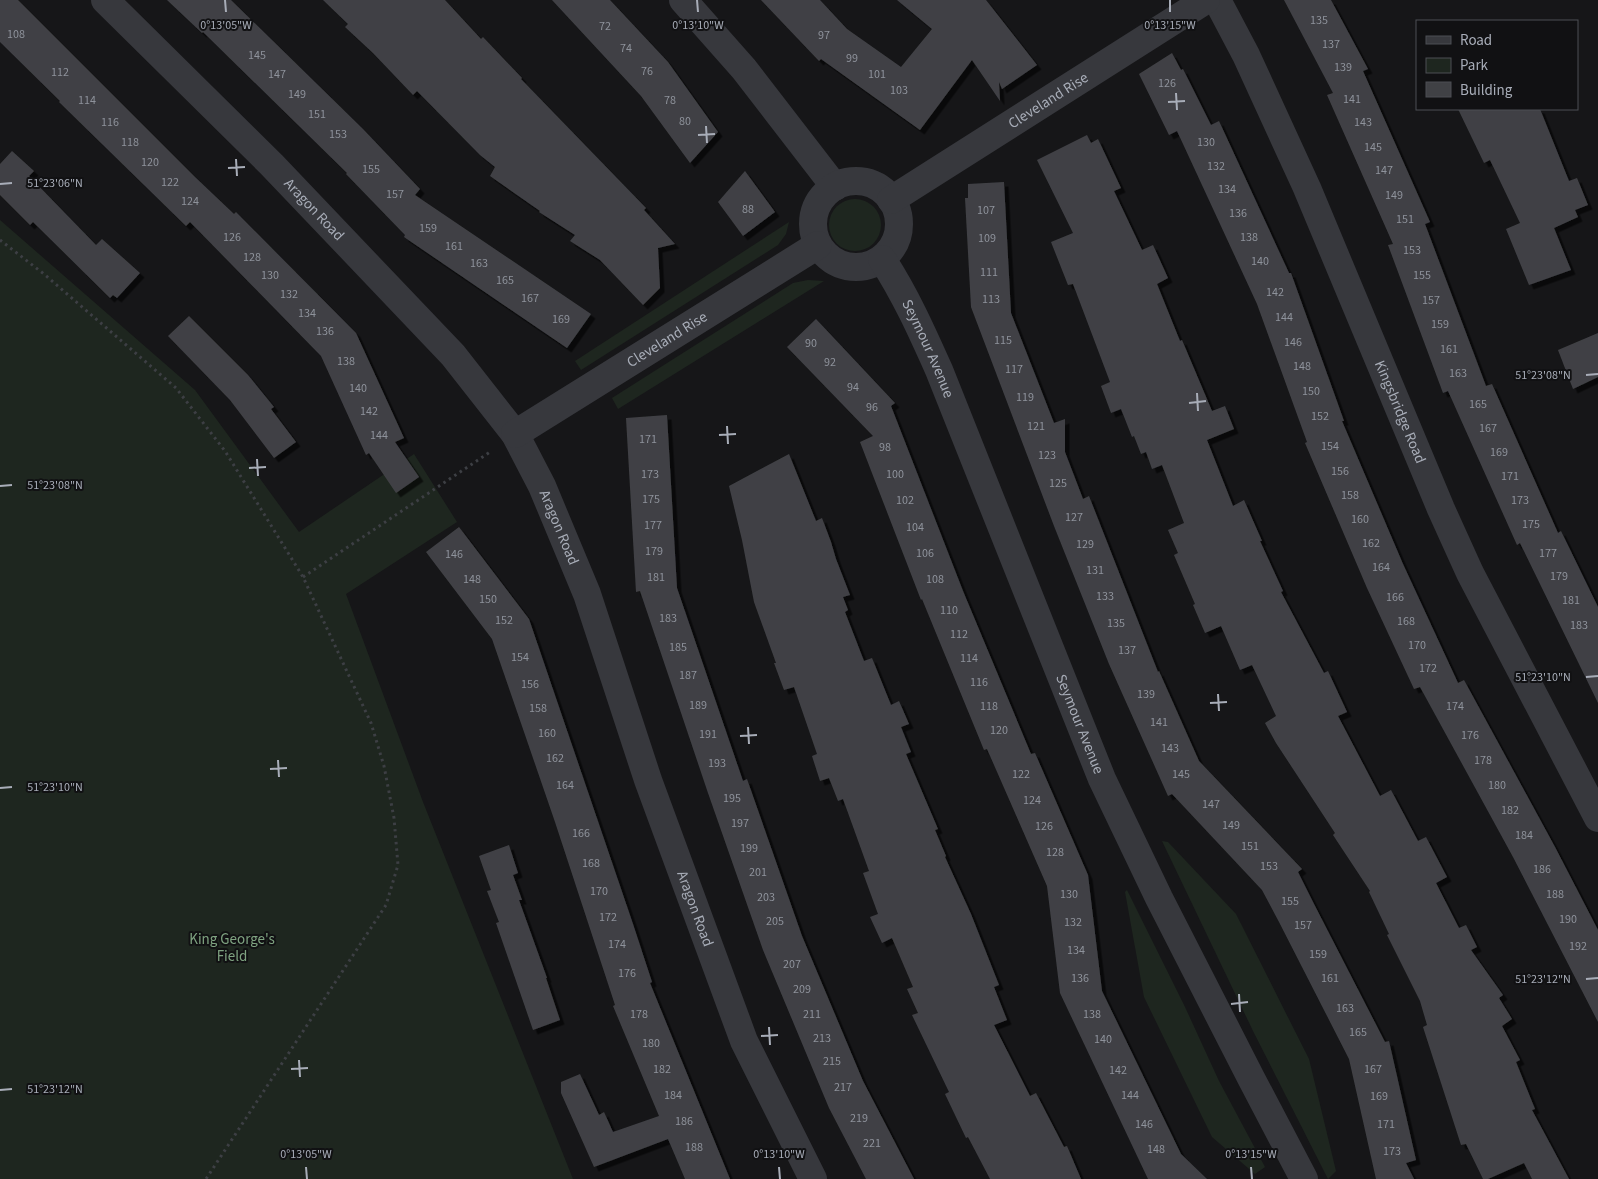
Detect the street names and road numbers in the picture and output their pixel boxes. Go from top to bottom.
street label: Cleveland Rise [1004,67,1092,134]
street label: Aragon Road [279,174,349,246]
street label: Seymour Avenue [896,296,959,401]
street label: Cleveland Rise [623,307,711,373]
street label: Kingsbridge Road [1369,357,1431,467]
street label: Aragon Road [534,487,584,568]
street label: Seymour Avenue [1050,671,1109,777]
street label: Aragon Road [671,868,718,950]

